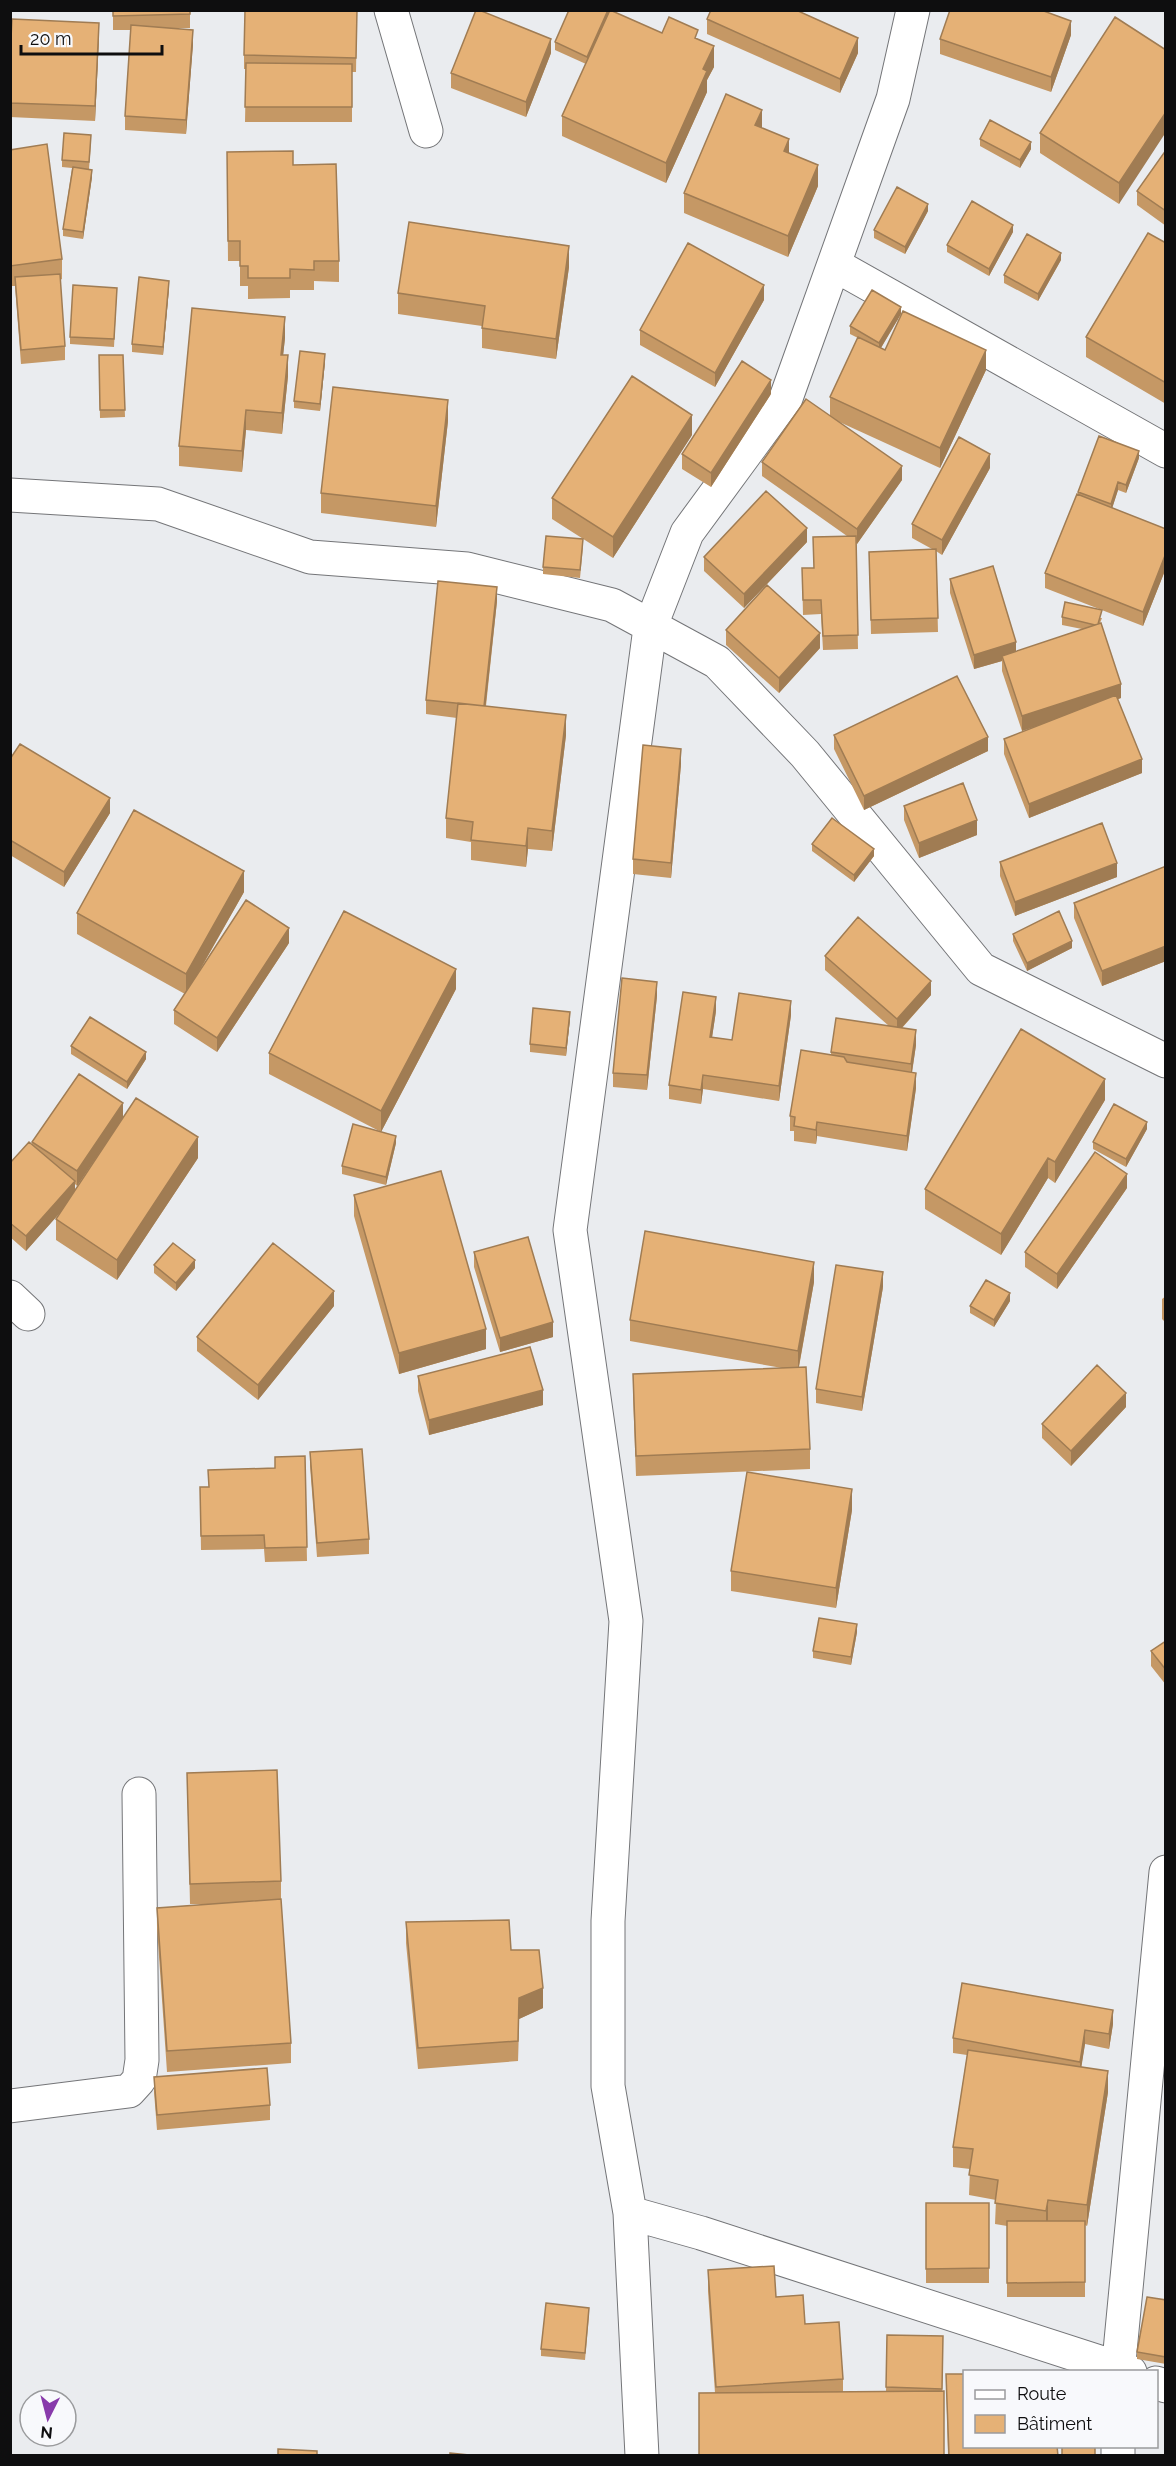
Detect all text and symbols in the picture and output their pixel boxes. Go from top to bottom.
scale bar [21,18,162,56]
text: 20 m [30,28,72,49]
legend [963,2370,1158,2448]
text: Route [1017,2383,1067,2404]
north arrow [18,2388,78,2448]
text: Bâtiment [1017,2413,1092,2434]
text: N [39,2422,54,2443]

